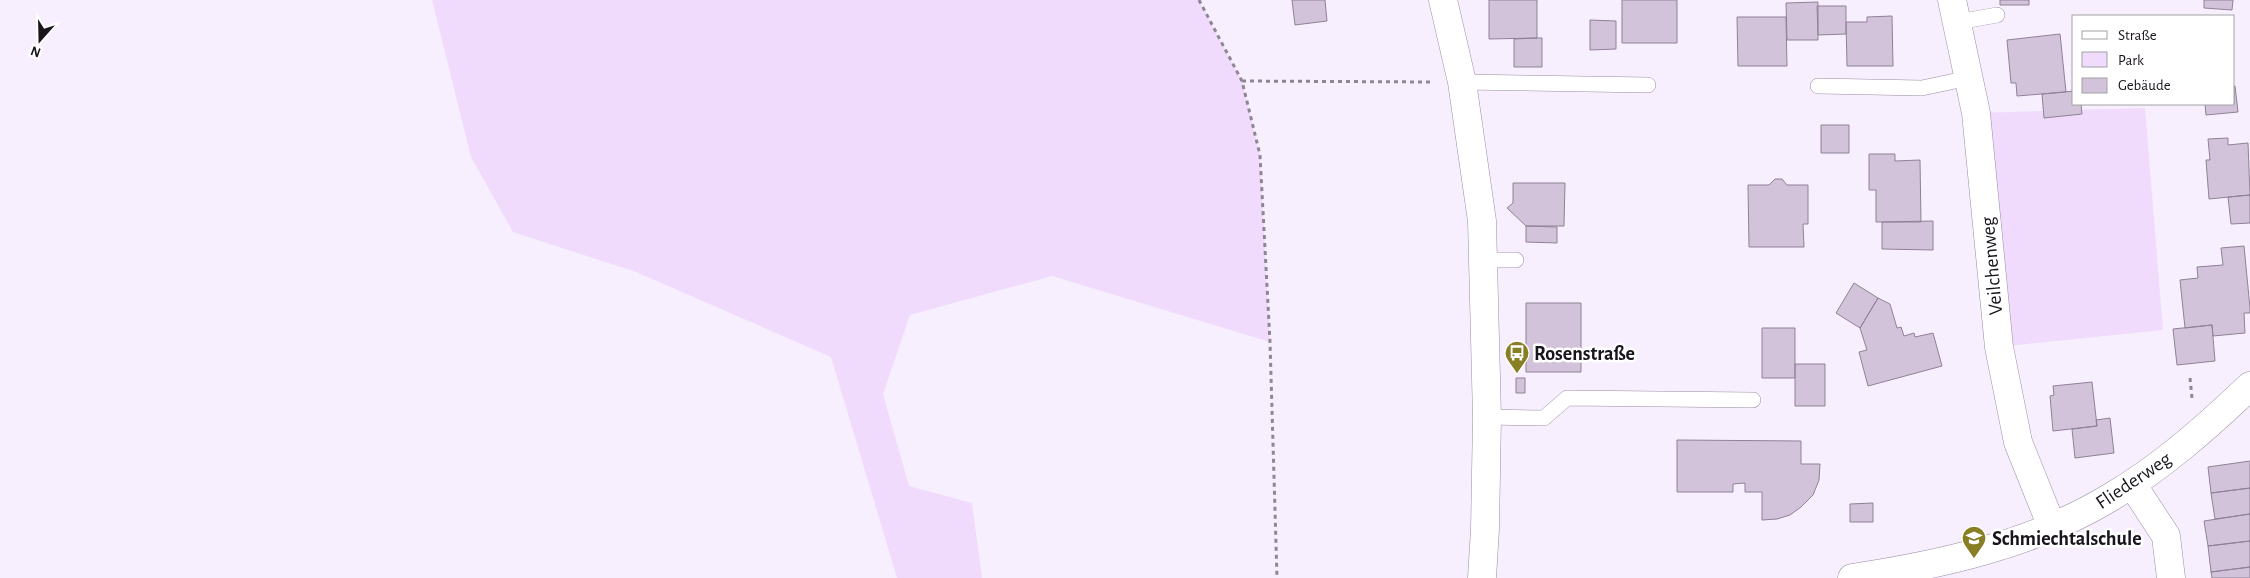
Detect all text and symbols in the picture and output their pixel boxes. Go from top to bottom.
north arrow [15,15,65,65]
legend [2072,15,2235,105]
text: Straße [2118,28,2157,43]
text: N [29,43,43,60]
text: Park [2118,53,2144,68]
text: Gebäude [2118,78,2171,93]
street label: Veilchenweg [1978,216,2006,316]
bus stop icon: Rosenstraße [1504,340,1530,374]
place label: Rosenstraße [1534,344,1635,364]
street label: Fliederweg [2092,448,2175,513]
school or university icon: Schmiechtalschule [1961,525,1987,559]
place label: Schmiechtalschule [1992,529,2142,549]

